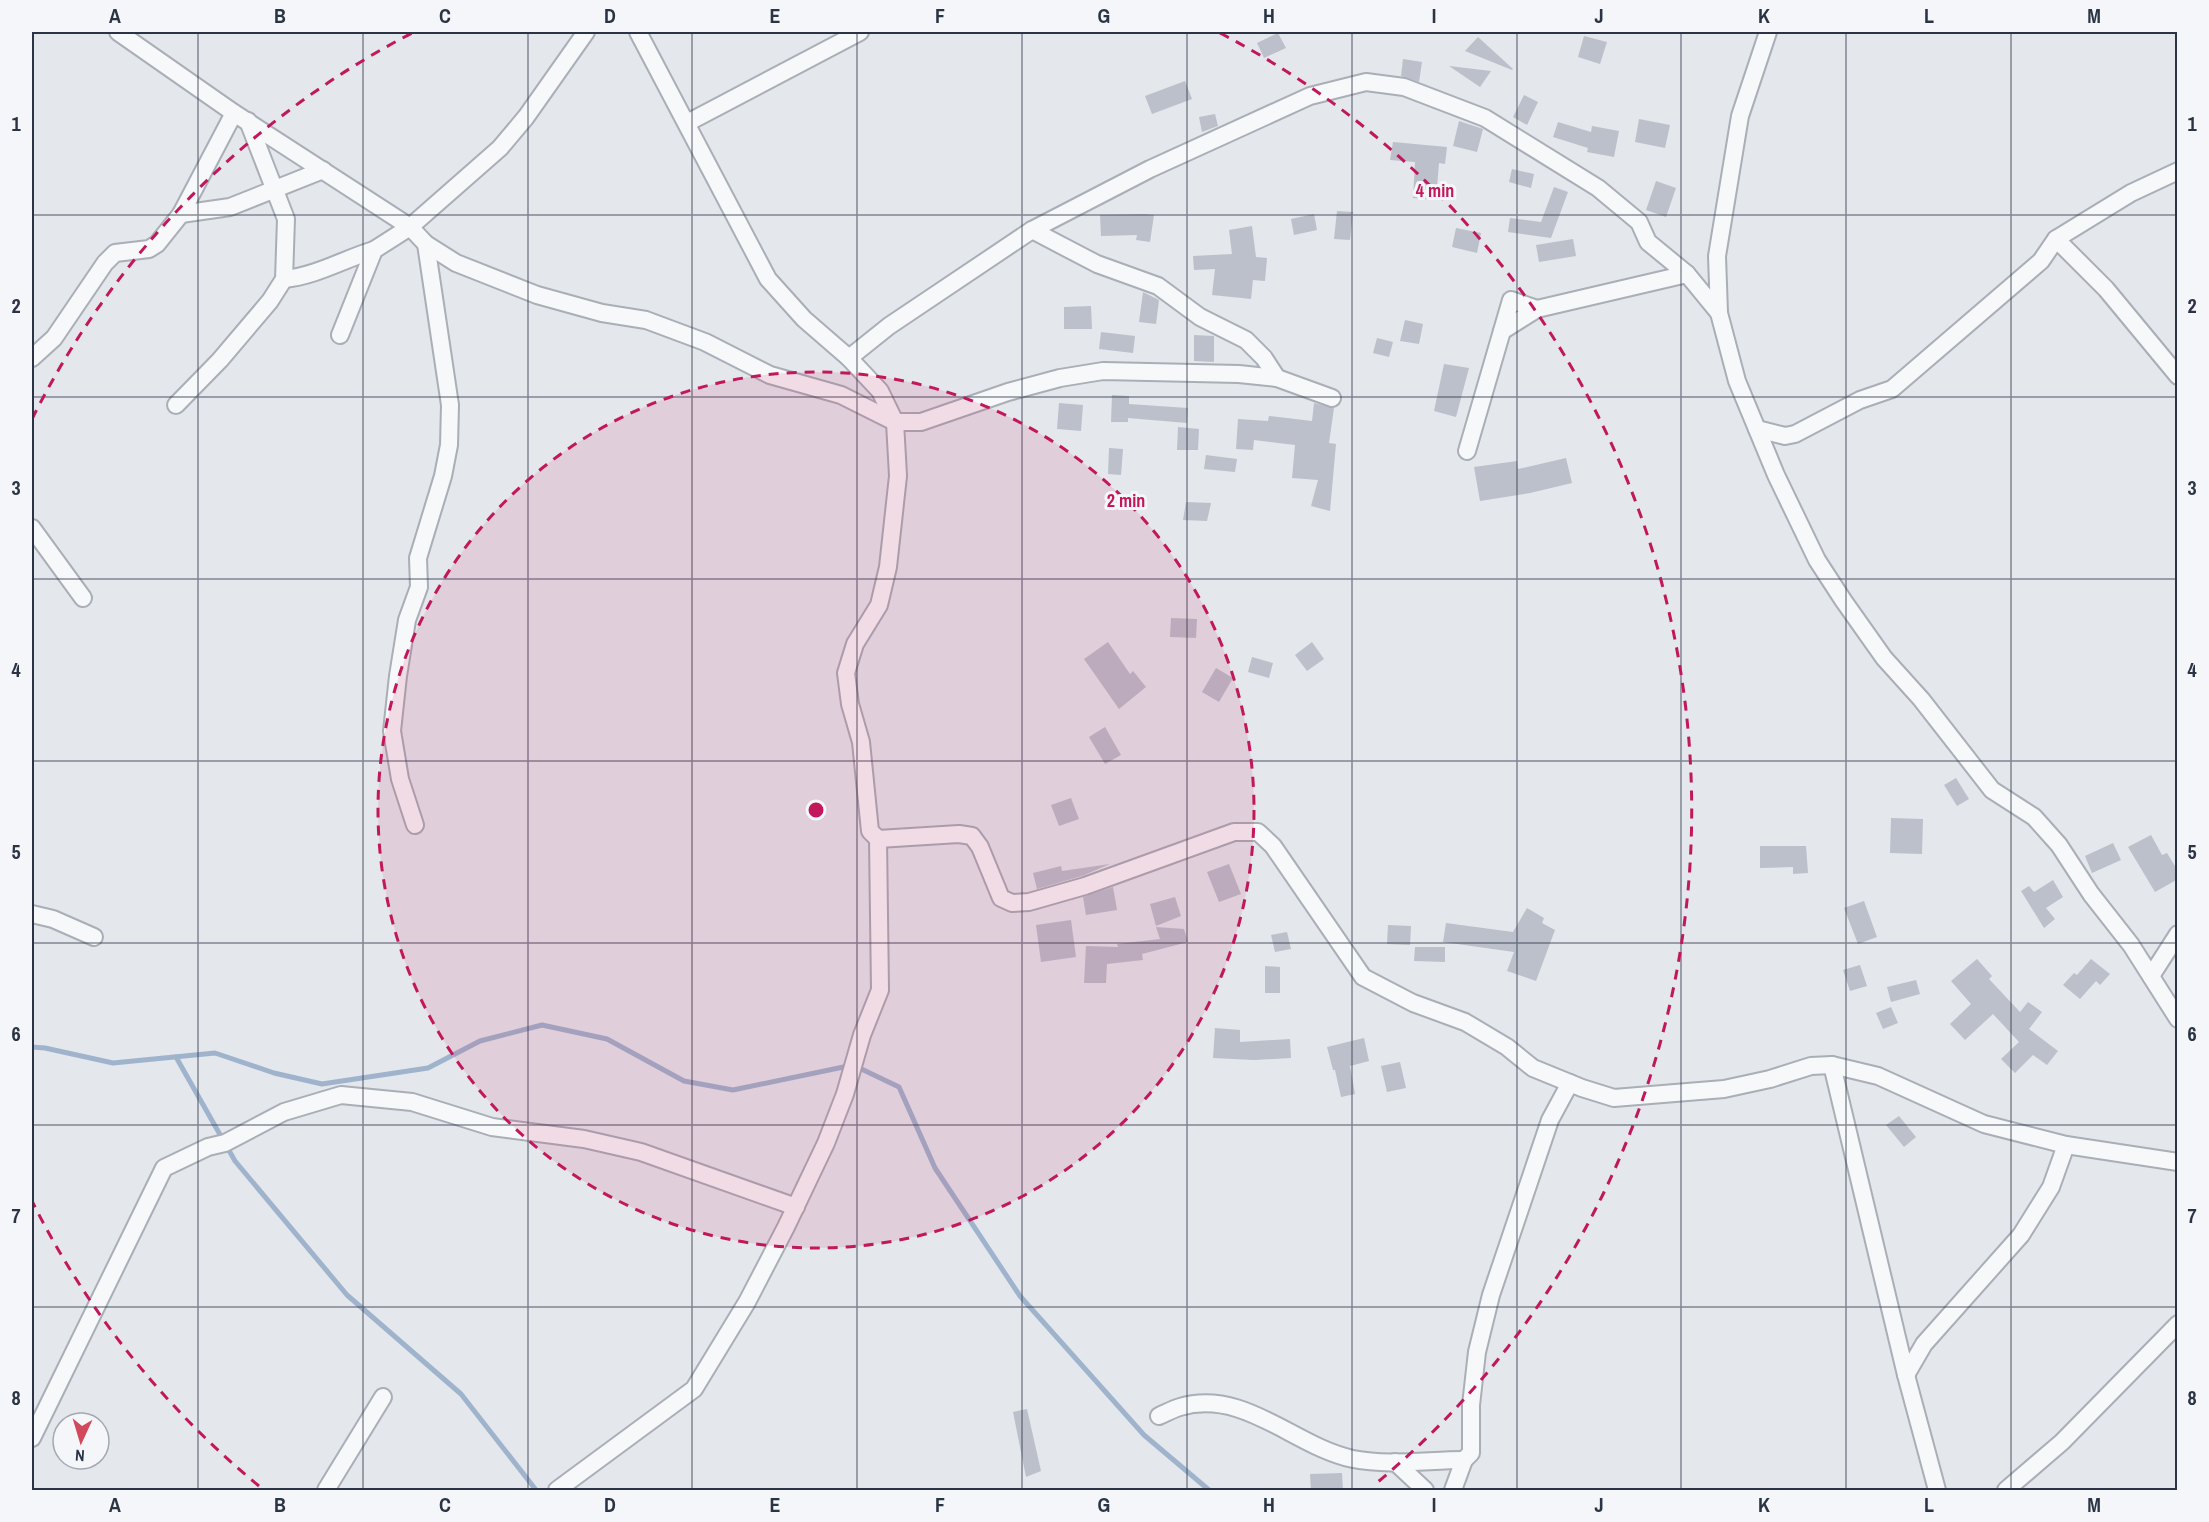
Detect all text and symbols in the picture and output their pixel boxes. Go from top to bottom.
text: A [109,2,121,29]
text: B [274,2,286,29]
text: C [439,2,451,29]
text: D [604,2,616,29]
text: E [770,2,781,29]
text: F [935,2,945,29]
text: G [1098,2,1110,29]
text: H [1263,2,1275,29]
text: I [1432,2,1436,29]
text: J [1594,2,1604,29]
text: K [1758,2,1770,29]
text: L [1924,2,1934,29]
text: M [2087,2,2101,29]
text: 1 [11,110,21,137]
text: 1 [2187,110,2197,137]
text: 4 min [1416,178,1454,203]
text: 2 [11,292,21,319]
text: 2 [2187,292,2197,319]
text: 3 [11,474,21,501]
text: 3 [2187,474,2197,501]
text: 2 min [1107,488,1145,513]
text: 4 [11,656,21,683]
text: 4 [2187,656,2197,683]
centre of rings [806,800,826,820]
text: 5 [11,838,21,865]
text: 5 [2187,838,2197,865]
text: 6 [11,1020,21,1047]
text: 6 [2187,1020,2197,1047]
text: 7 [11,1202,21,1229]
text: 7 [2187,1202,2197,1229]
text: 8 [11,1384,21,1411]
text: 8 [2187,1384,2197,1411]
north arrow [51,1411,111,1471]
text: N [74,1445,85,1467]
text: A [109,1491,121,1518]
text: B [274,1491,286,1518]
text: C [439,1491,451,1518]
text: D [604,1491,616,1518]
text: E [770,1491,781,1518]
text: F [935,1491,945,1518]
text: G [1098,1491,1110,1518]
text: H [1263,1491,1275,1518]
text: I [1432,1491,1436,1518]
text: J [1594,1491,1604,1518]
text: K [1758,1491,1770,1518]
text: L [1924,1491,1934,1518]
text: M [2087,1491,2101,1518]

